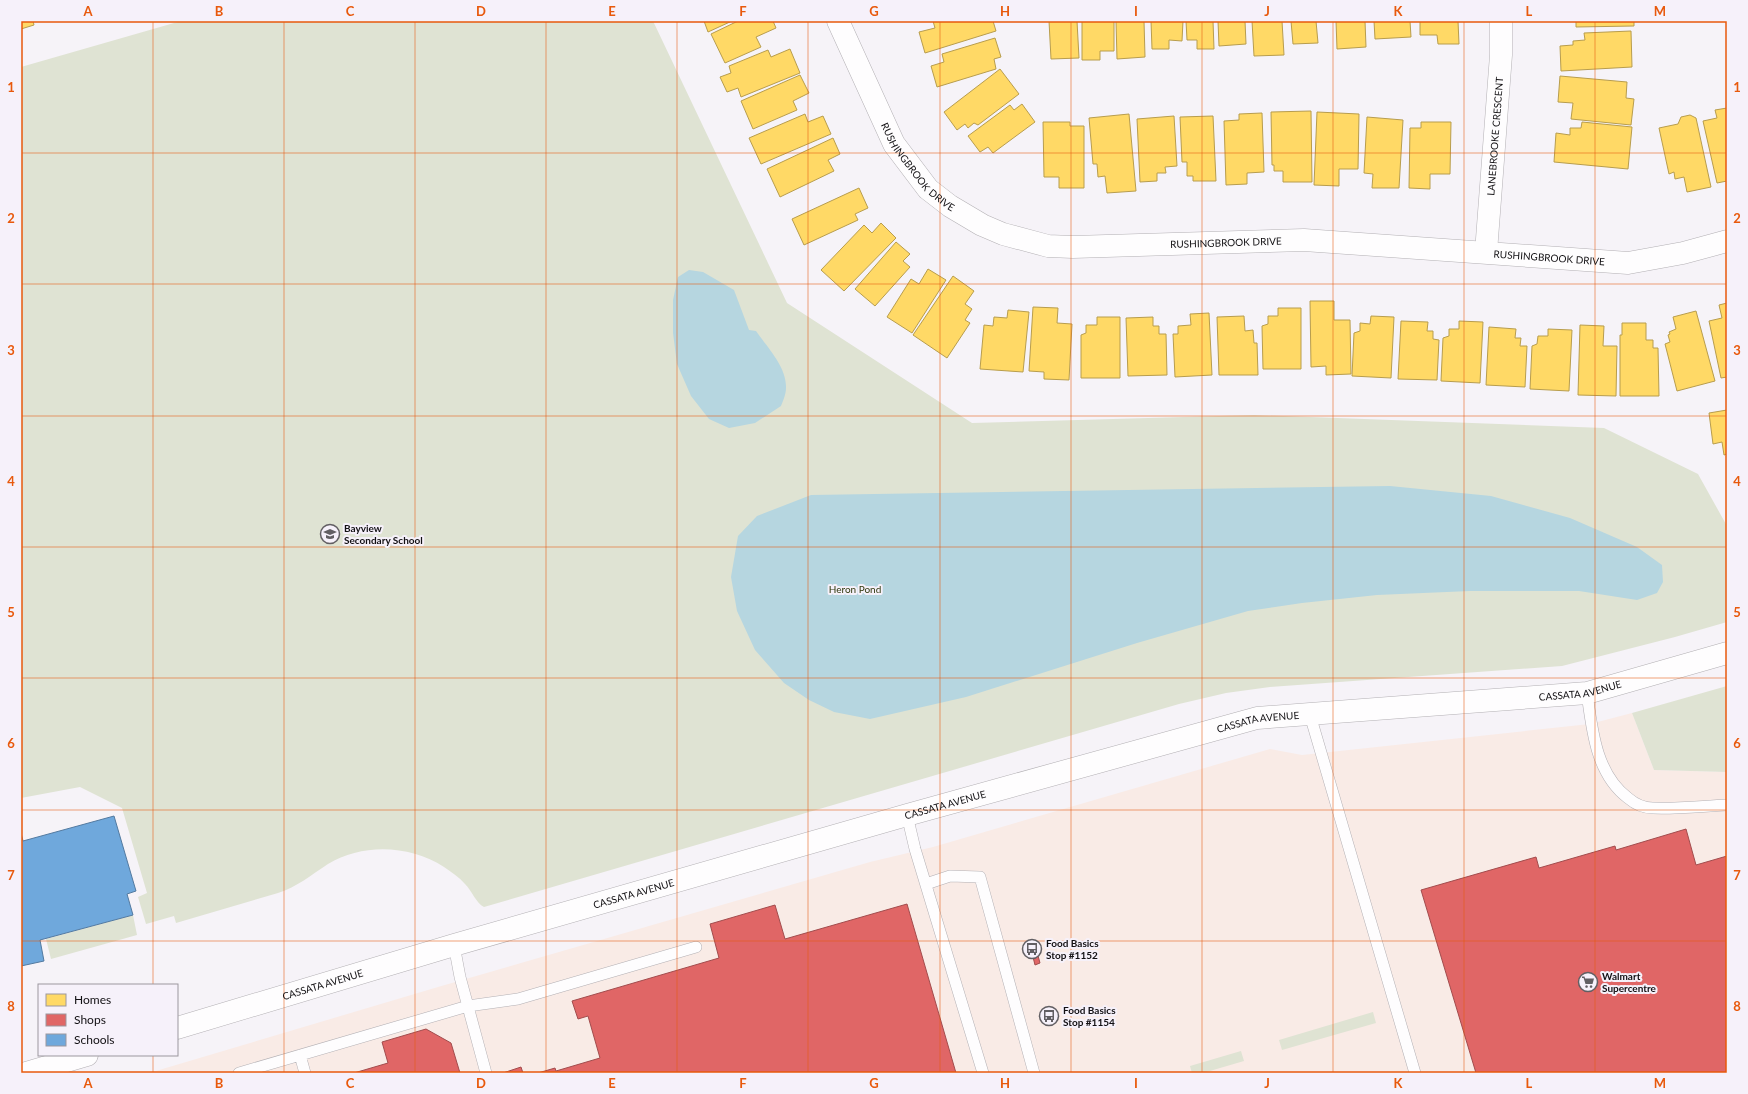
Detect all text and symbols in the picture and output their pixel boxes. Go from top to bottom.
text: A [82,3,93,19]
text: B [215,3,224,19]
text: C [346,3,355,19]
text: D [476,3,486,19]
text: E [608,3,616,19]
text: F [739,3,747,19]
text: G [869,3,879,19]
text: H [1000,3,1010,19]
text: I [1134,3,1138,19]
text: J [1264,3,1270,19]
text: K [1394,3,1404,19]
text: L [1526,3,1533,19]
text: M [1654,3,1666,19]
street label: LANEBROOKE CRESCENT [1484,76,1505,196]
text: 1 [7,79,15,95]
text: 1 [1733,79,1741,95]
street label: RUSHINGBROOK DRIVE [879,121,957,214]
text: 2 [7,210,15,226]
text: 2 [1733,210,1741,226]
street label: RUSHINGBROOK DRIVE [1170,235,1282,250]
street label: RUSHINGBROOK DRIVE [1493,247,1606,267]
text: 3 [7,342,15,358]
text: 3 [1733,342,1741,358]
text: 4 [7,473,15,489]
text: 4 [1733,473,1741,489]
place label: Bayview Secondary School [344,522,423,546]
school or university icon: Bayview Secondary School [319,523,341,545]
park label: Heron Pond [829,583,881,595]
text: 5 [7,604,15,620]
text: 5 [1733,604,1741,620]
street label: CASSATA AVENUE [1538,677,1623,703]
street label: CASSATA AVENUE [1215,709,1300,735]
text: 6 [7,735,15,751]
text: 6 [1733,735,1741,751]
street label: CASSATA AVENUE [903,787,987,821]
text: 7 [7,867,15,883]
text: 7 [1733,867,1741,883]
street label: CASSATA AVENUE [592,876,676,911]
place label: Food Basics Stop #1152 [1046,937,1099,961]
bus stop icon: Food Basics Stop #1152 [1021,938,1043,960]
street label: CASSATA AVENUE [281,967,365,1002]
place label: Walmart Supercentre [1602,970,1657,994]
supermarket icon: Walmart Supercentre [1577,971,1599,993]
legend [38,984,178,1056]
text: Homes [74,992,111,1007]
text: 8 [7,998,15,1014]
text: 8 [1733,998,1741,1014]
place label: Food Basics Stop #1154 [1063,1004,1116,1028]
bus stop icon: Food Basics Stop #1154 [1038,1005,1060,1027]
text: Shops [74,1012,106,1027]
text: Schools [74,1032,115,1047]
text: A [82,1075,93,1091]
text: B [215,1075,224,1091]
text: C [346,1075,355,1091]
text: D [476,1075,486,1091]
text: E [608,1075,616,1091]
text: F [739,1075,747,1091]
text: G [869,1075,879,1091]
text: H [1000,1075,1010,1091]
text: I [1134,1075,1138,1091]
text: J [1264,1075,1270,1091]
text: K [1394,1075,1404,1091]
text: L [1526,1075,1533,1091]
text: M [1654,1075,1666,1091]

